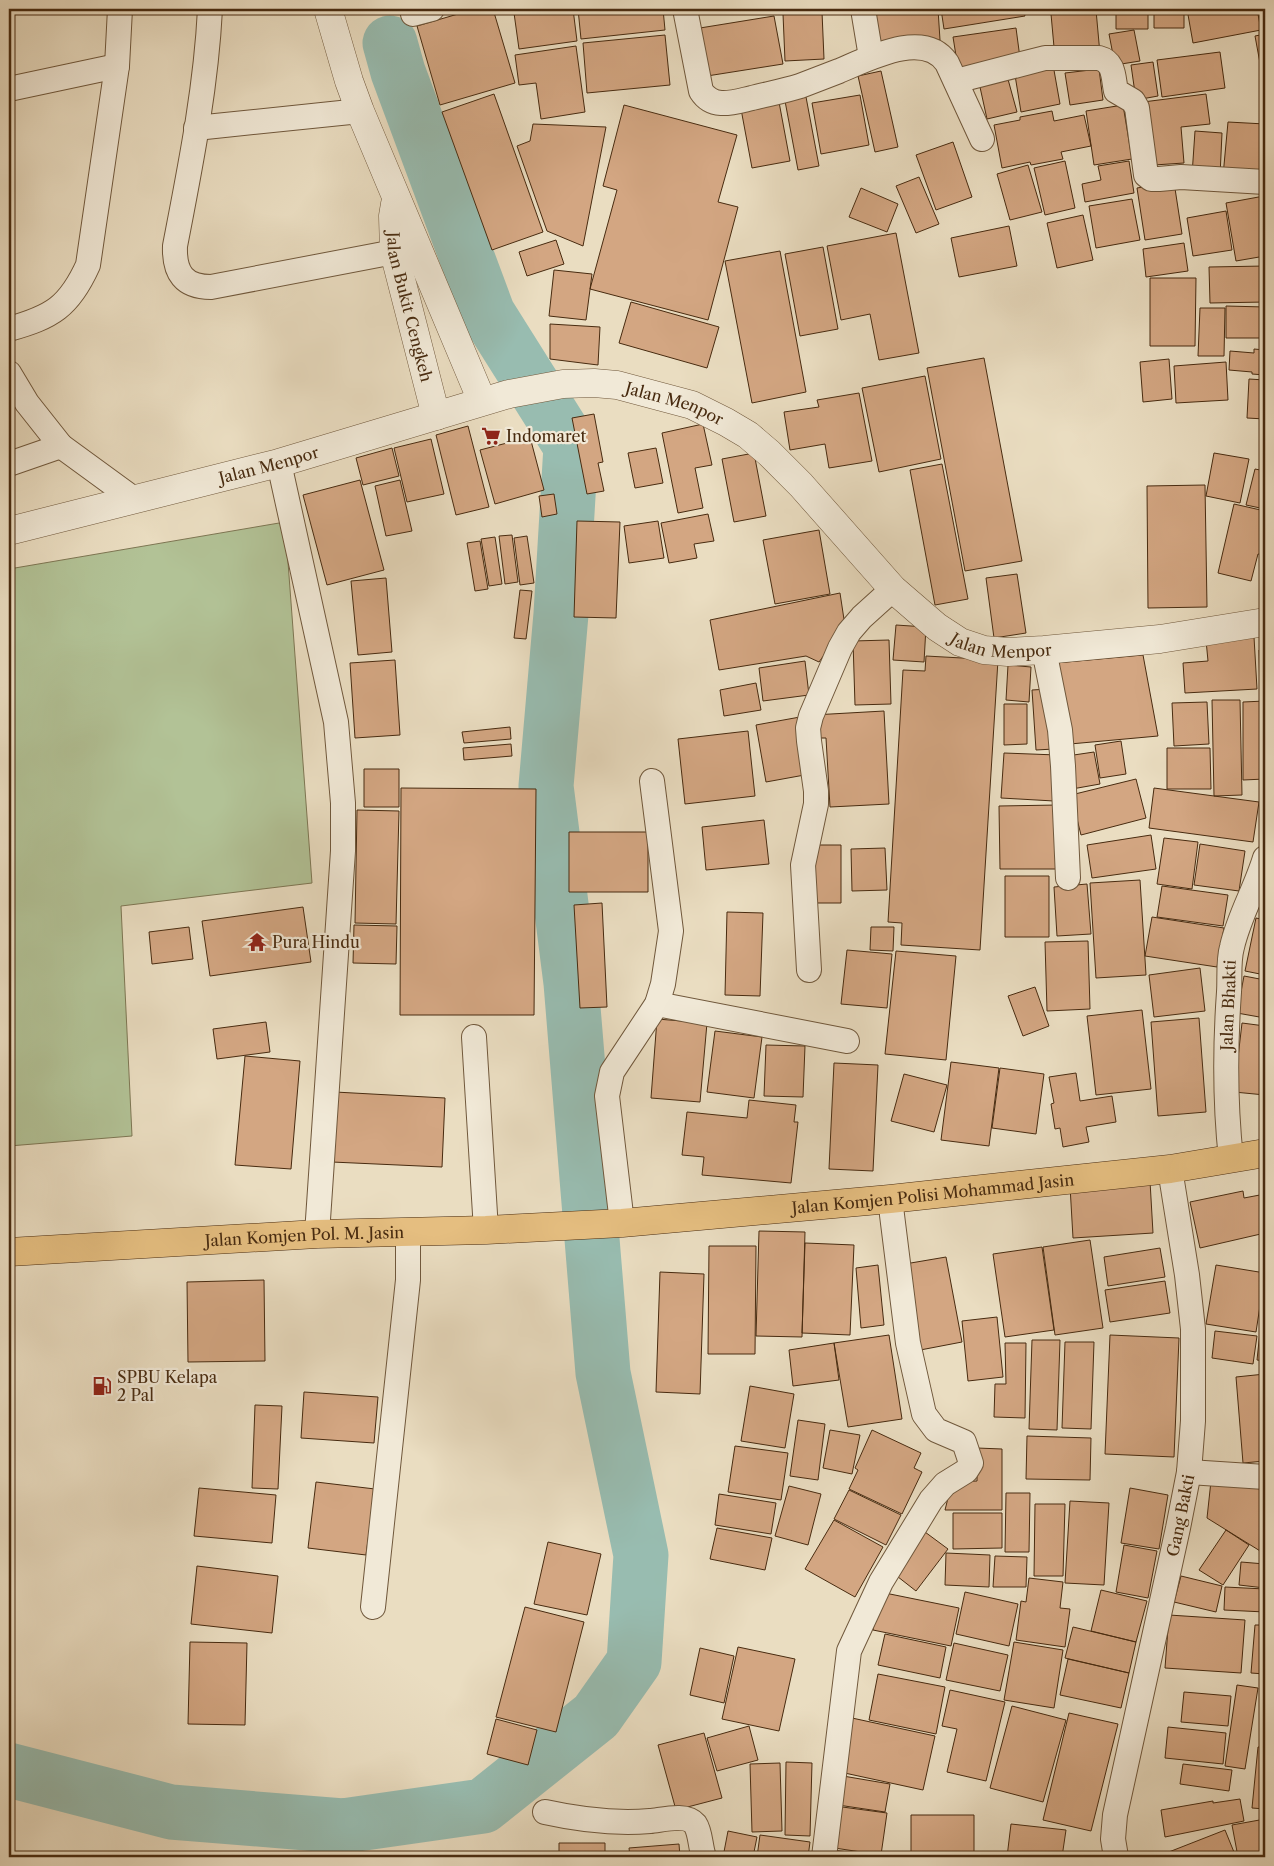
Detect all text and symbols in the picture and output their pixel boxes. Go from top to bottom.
street label: Jalan Bukit Cengkeh [383,229,437,384]
street label: Jalan Menpor [620,377,727,429]
supermarket icon: Indomaret [480,425,502,447]
place label: Indomaret [506,426,586,446]
street label: Jalan Menpor [214,442,321,489]
street label: Jalan Menpor [944,627,1053,662]
temple icon: Pura Hindu [246,931,268,953]
place label: Pura Hindu [272,932,360,952]
street label: Jalan Bhakti [1216,959,1240,1054]
street label: Jalan Komjen Polisi Mohammad Jasin [788,1169,1075,1218]
street label: Jalan Komjen Pol. M. Jasin [201,1222,404,1251]
place label: SPBU Kelapa 2 Pal [117,1367,218,1405]
fuel station icon: SPBU Kelapa 2 Pal [91,1375,113,1397]
street label: Gang Bakti [1162,1472,1198,1558]

